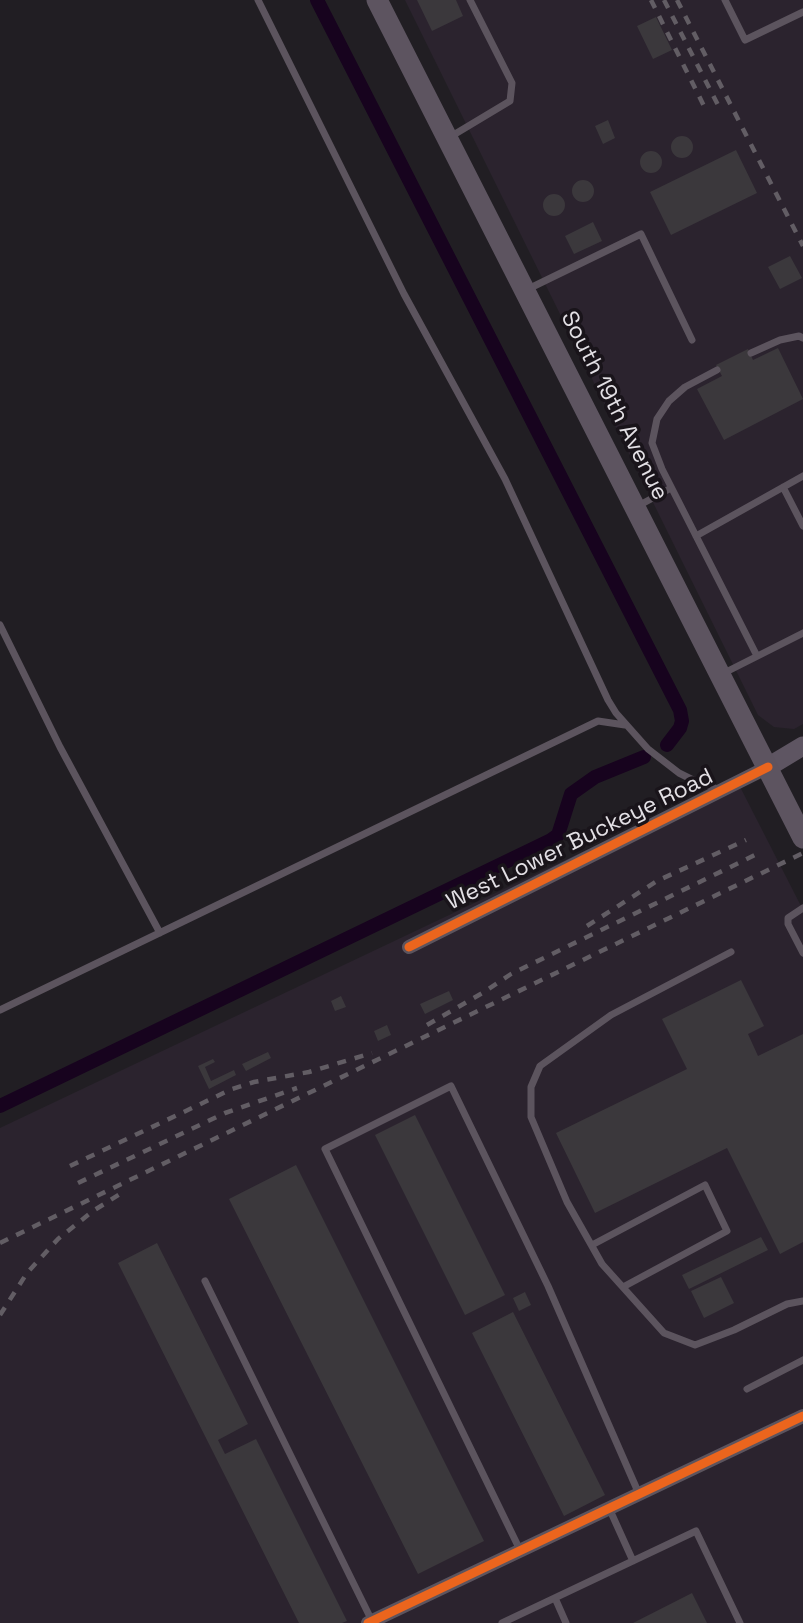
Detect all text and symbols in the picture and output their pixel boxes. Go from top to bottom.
street label: South 19th Avenue [554,307,674,505]
street label: West Lower Buckeye Road [442,763,718,917]

